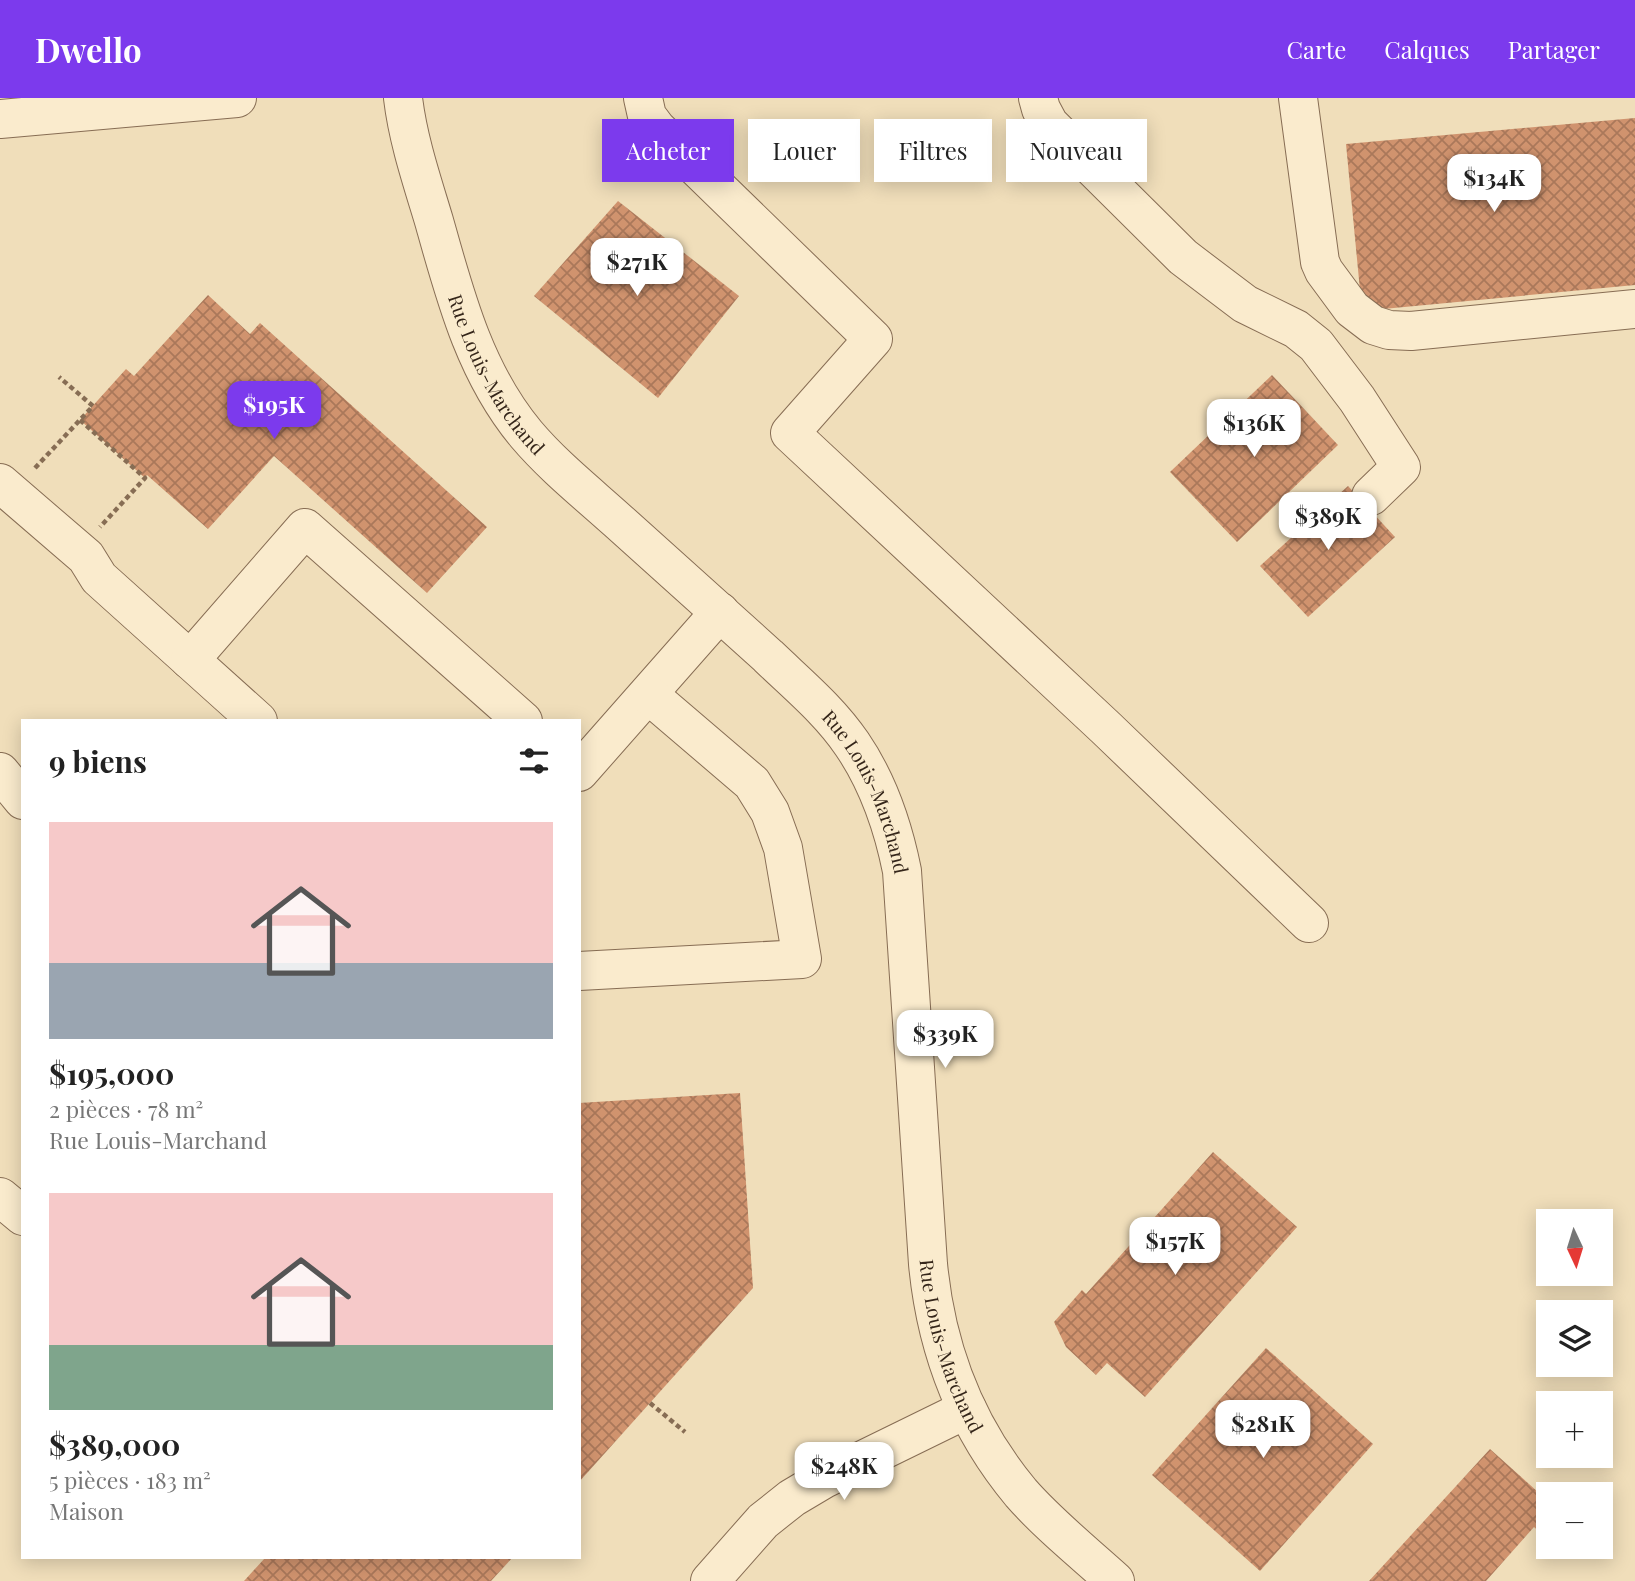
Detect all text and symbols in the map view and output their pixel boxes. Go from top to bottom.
text: Dwello [35,27,142,71]
text: Carte [1287,33,1346,65]
text: Calques [1384,33,1470,65]
text: Partager [1508,33,1600,65]
chip: Acheter [602,119,734,182]
chip: Louer [748,119,860,182]
chip: Filtres [874,119,992,182]
chip: Nouveau [1006,119,1147,182]
pin: $134K [1445,155,1543,214]
text: $134K [1463,161,1525,192]
pin: $271K [588,238,686,298]
text: $271K [607,245,667,276]
street label: Rue Louis-Marchand [443,291,551,460]
pin: $195K [225,382,323,441]
text: $195K [243,388,305,419]
pin: $136K [1205,400,1303,459]
text: $136K [1223,406,1285,437]
pin: $389K [1279,492,1377,552]
text: $389K [1295,499,1361,530]
street label: Rue Louis-Marchand [817,704,915,876]
text: 9 biens [49,741,147,781]
icon: filters [515,742,553,780]
icon: home [238,868,364,994]
pin: $339K [896,1010,994,1070]
text: $339K [913,1017,977,1048]
text: $195,000 [49,1053,174,1093]
text: 2 pièces · 78 m² [49,1093,203,1124]
text: Rue Louis-Marchand [49,1124,267,1155]
north arrow [1536,1209,1614,1286]
map controls [1536,1209,1613,1559]
pin: $157K [1126,1218,1224,1277]
text: $157K [1145,1224,1205,1255]
icon: home [238,1239,364,1365]
street label: Rue Louis-Marchand [915,1258,990,1437]
button: layers [1536,1300,1613,1377]
button: + [1536,1391,1613,1468]
pin: $281K [1214,1400,1312,1460]
text: $281K [1231,1407,1295,1438]
text: $389,000 [49,1424,180,1464]
pin: $248K [795,1442,893,1502]
text: $248K [811,1449,877,1480]
text: 5 pièces · 183 m² [49,1464,211,1495]
button: − [1536,1482,1613,1559]
text: Maison [49,1495,124,1526]

